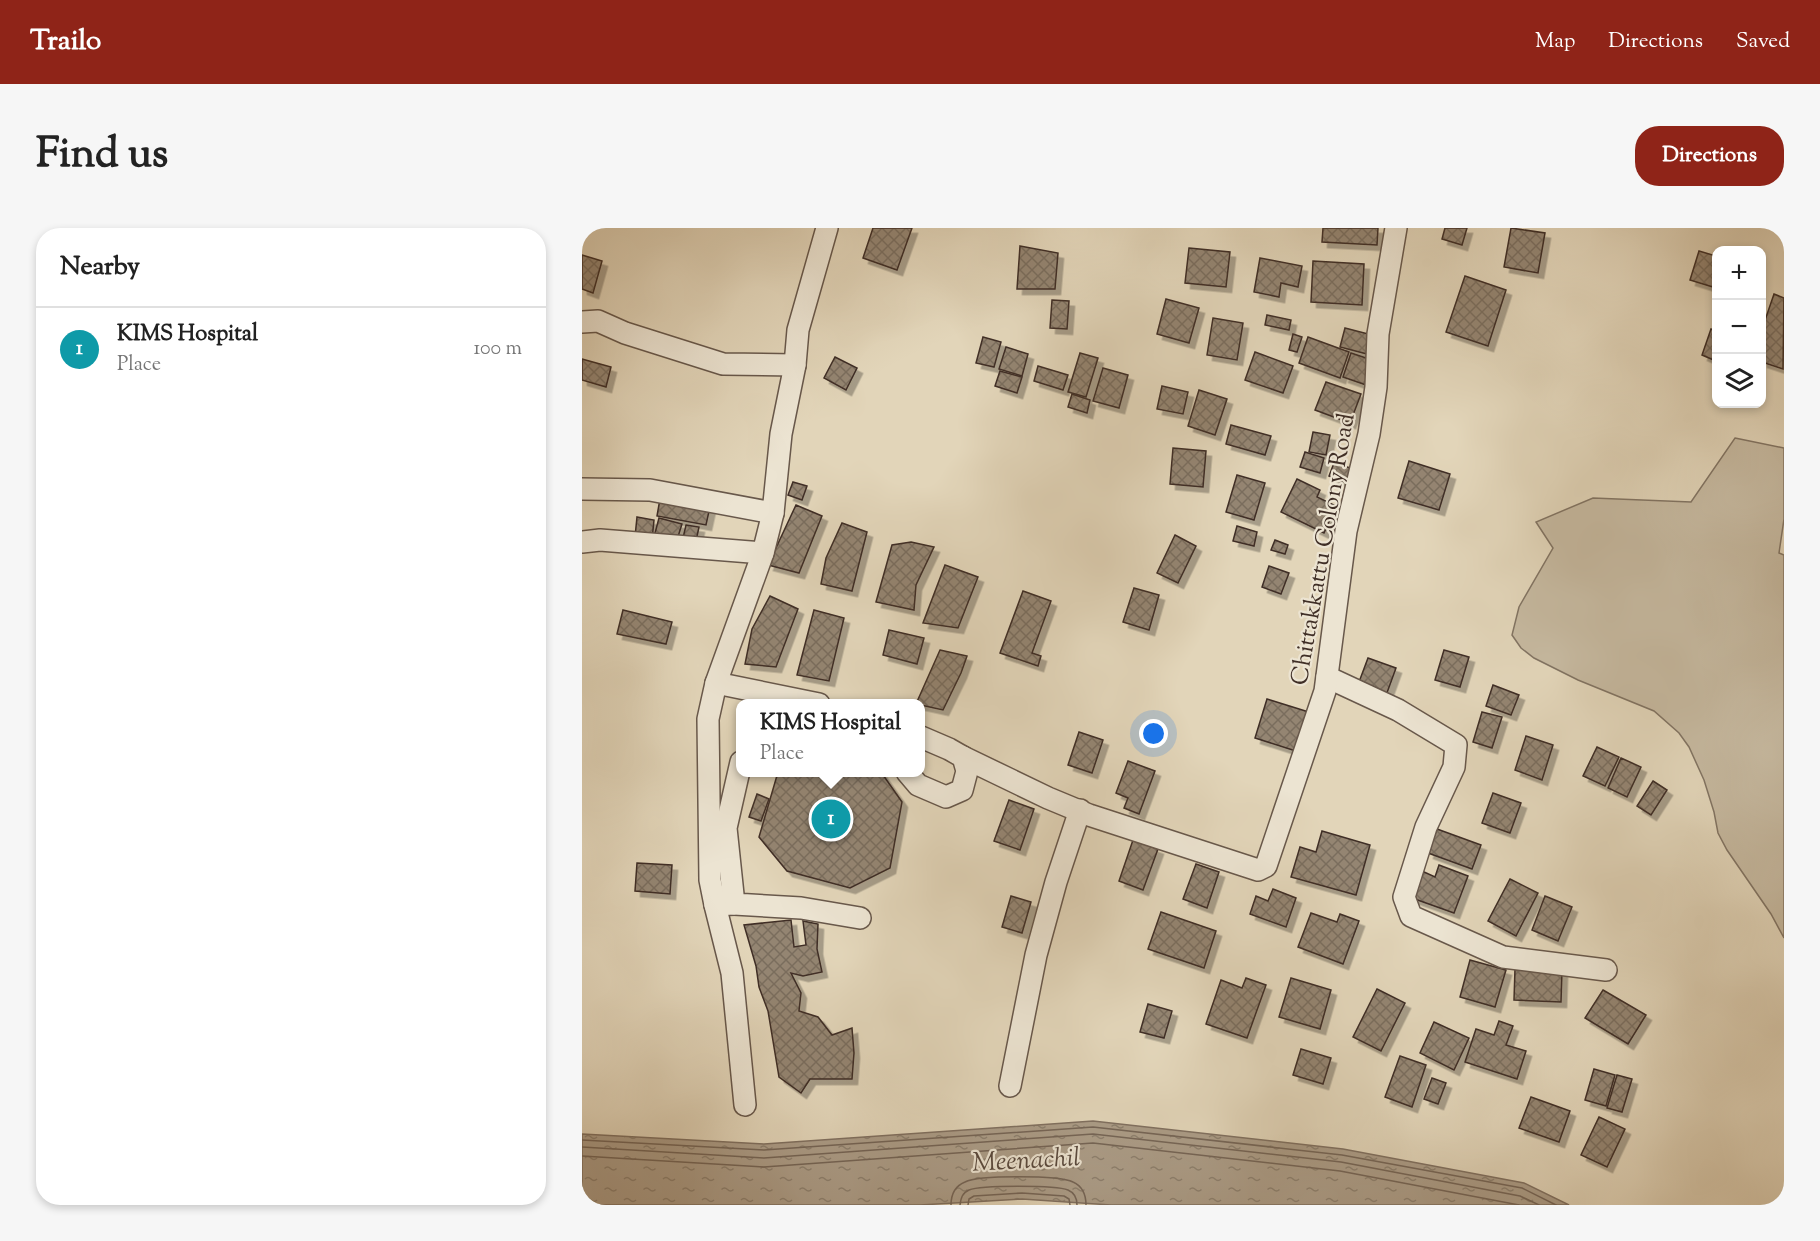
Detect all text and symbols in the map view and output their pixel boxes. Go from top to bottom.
text: Trailo [30,22,101,62]
text: Map [1535,27,1575,57]
text: Directions [1608,27,1703,57]
text: Saved [1736,27,1790,57]
text: Find us [36,126,168,186]
button: Directions [1635,126,1784,186]
map controls [1712,246,1766,408]
button: + [1712,246,1766,300]
text: Nearby [60,249,140,286]
button: − [1712,300,1766,354]
text: KIMS Hospital [117,319,258,351]
text: 1 [76,335,83,364]
text: 100 m [473,335,522,364]
text: Place [117,351,161,380]
button: layers [1712,354,1766,408]
street label: Chittakkattu Colony Road [1283,410,1365,688]
popup [736,699,925,777]
text: KIMS Hospital [760,708,901,740]
your location [1139,719,1168,748]
text: Place [760,740,804,769]
pin: 1 [812,796,850,842]
water label: Meenachil [971,1140,1081,1183]

